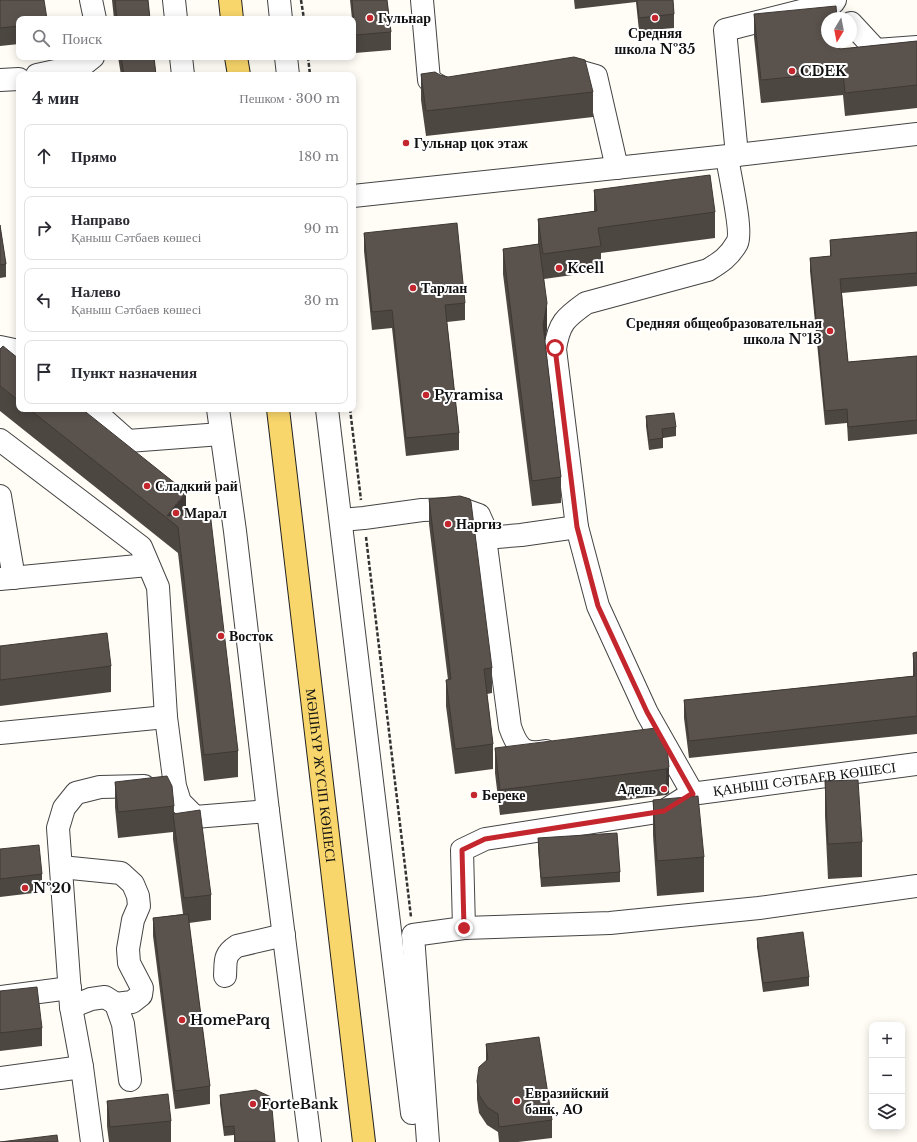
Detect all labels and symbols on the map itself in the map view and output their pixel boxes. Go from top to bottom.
place label: Гульнар [378,9,431,27]
north arrow [821,12,857,48]
marker: Гульнар [365,13,375,23]
marker: Средняя школа №35 [650,13,660,23]
place label: Средняя школа №35 [615,24,695,58]
place label: CDEK [800,62,847,80]
marker: CDEK [787,66,797,76]
place label: Гульнар цок этаж [414,134,529,152]
marker: Гульнар цок этаж [401,138,411,148]
place label: Kcell [567,259,604,277]
marker: Kcell [554,263,564,273]
place label: Тарлан [421,279,467,297]
marker: Тарлан [408,283,418,293]
place label: Средняя общеобразовательная школа №13 [626,314,822,348]
marker: Средняя общеобразовательная школа №13 [825,326,835,336]
route start [546,339,564,357]
place label: Pyramisa [434,386,503,404]
marker: Pyramisa [421,390,431,400]
place label: Сладкий рай [155,477,238,495]
marker: Сладкий рай [142,481,152,491]
place label: Марал [184,504,227,522]
marker: Марал [171,508,181,518]
place label: Наргиз [456,515,502,533]
marker: Наргиз [443,519,453,529]
place label: Восток [229,627,274,645]
marker: Восток [216,631,226,641]
street label: МӘШҺҮР ЖҮСІП КӨШЕСІ [302,688,340,864]
street label: ҚАНЫШ СӘТБАЕВ КӨШЕСІ [712,758,897,800]
place label: Адель [617,780,657,798]
marker: Адель [659,784,669,794]
place label: Береке [482,786,525,804]
marker: Береке [469,790,479,800]
place label: №20 [33,879,71,897]
marker: №20 [20,883,30,893]
route end [455,919,473,937]
place label: HomeParq [190,1011,271,1029]
marker: HomeParq [177,1015,187,1025]
place label: Евразийский банк, АО [525,1084,609,1118]
place label: ForteBank [261,1095,339,1113]
marker: Евразийский банк, АО [512,1096,522,1106]
marker: ForteBank [248,1099,258,1109]

